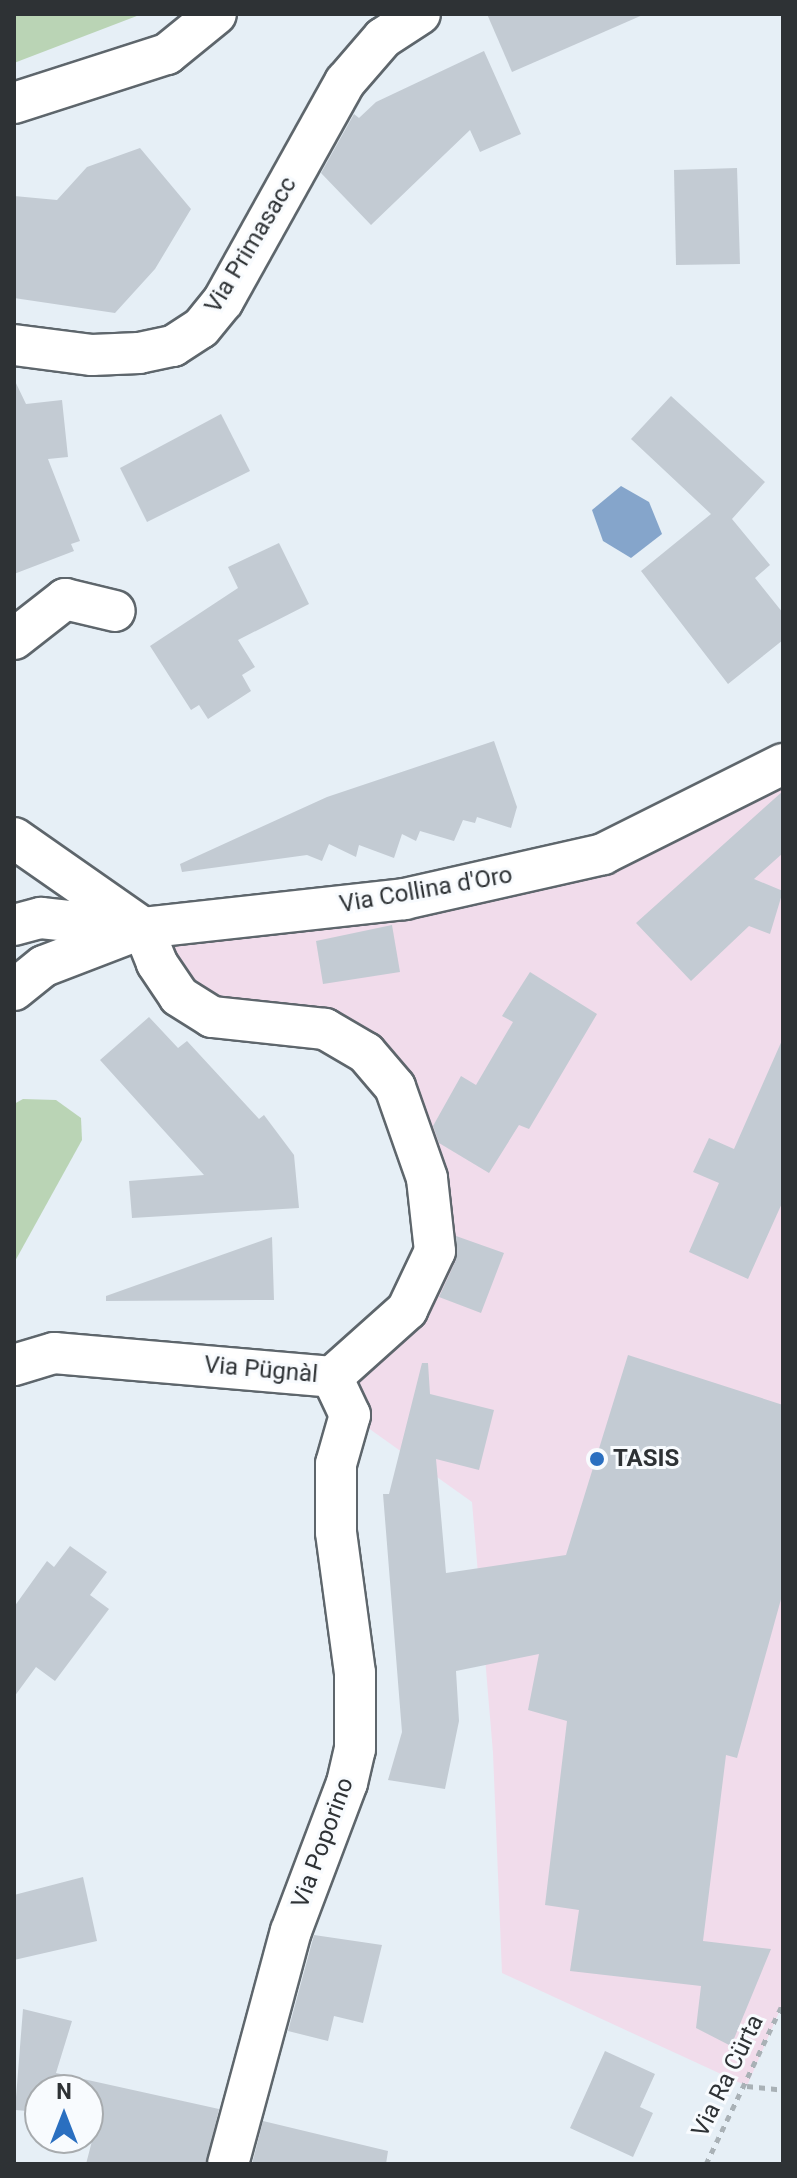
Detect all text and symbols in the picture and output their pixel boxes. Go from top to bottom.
street label: Via Primasacc [199,172,303,318]
street label: Via Collina d'Oro [337,861,515,919]
street label: Via Pügnàl [203,1351,319,1389]
place label: TASIS [613,1445,679,1473]
marker: TASIS [588,1450,606,1468]
street label: Via Poporino [286,1774,360,1912]
street label: Via Ra Cürta [686,2010,770,2142]
north arrow [24,2074,104,2154]
text: N [56,2079,72,2104]

